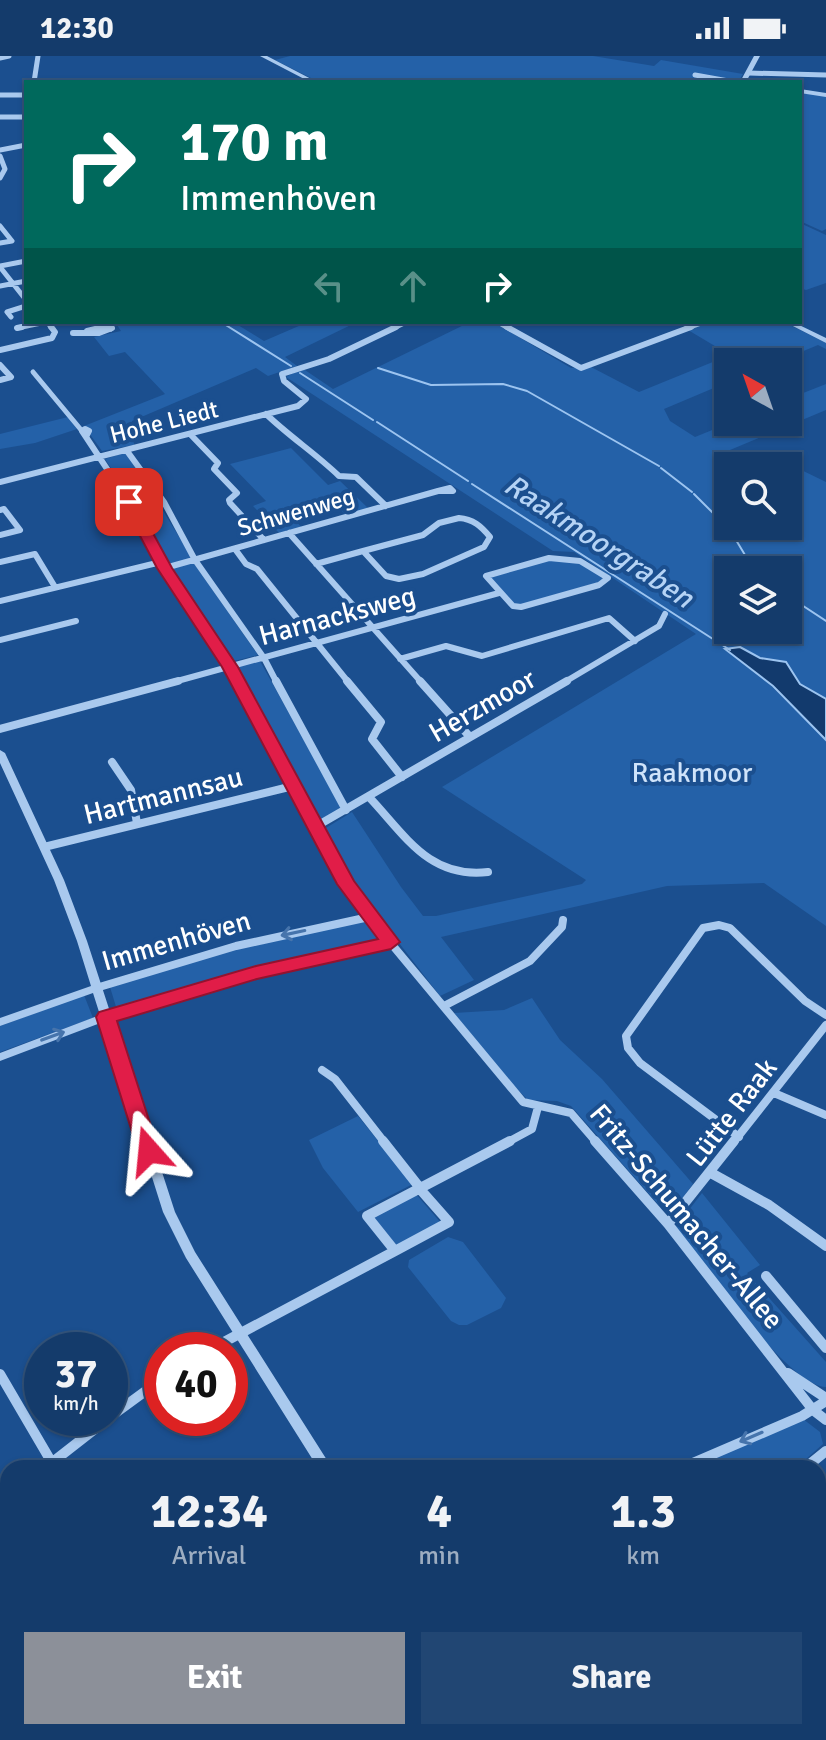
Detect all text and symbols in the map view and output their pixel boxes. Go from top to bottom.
text: 12:30 [40,10,114,47]
text: 170 m [180,107,328,176]
icon: right [48,112,152,216]
text: Immenhöven [180,176,377,221]
icon: left [307,264,351,308]
icon: ahead [391,264,435,308]
icon: right [475,264,519,308]
north arrow [714,348,802,436]
map controls [714,348,802,644]
street label: Hohe Liedt [107,394,221,450]
button: search [714,452,802,540]
water label: Raakmoorgraben [497,466,702,617]
pin [95,468,163,536]
icon: arrive [107,480,151,524]
street label: Schwenweg [234,481,358,543]
button: layers [714,556,802,644]
street label: Harnacksweg [255,579,419,653]
street label: Herzmoor [423,661,543,750]
park label: Raakmoor [632,756,753,790]
street label: Hartmannsau [80,760,246,832]
street label: Immenhöven [98,903,255,978]
one-way arrow [281,926,306,941]
one-way arrow [40,1028,64,1042]
street label: Lütte Raak [679,1052,785,1173]
street label: Fritz-Schumacher-Allee [582,1097,790,1336]
position arrow [107,1109,191,1193]
speed limit sign: 40 [144,1332,248,1436]
text: 37 [54,1349,98,1399]
text: km/h [53,1391,99,1416]
one-way arrow [739,1431,764,1446]
text: 12:34 [150,1482,268,1541]
text: 4 [426,1482,452,1541]
text: 1.3 [610,1482,676,1541]
text: Arrival [172,1540,247,1572]
text: min [418,1540,460,1572]
text: km [626,1540,660,1572]
button: Exit [24,1632,405,1724]
button: Share [421,1632,802,1724]

